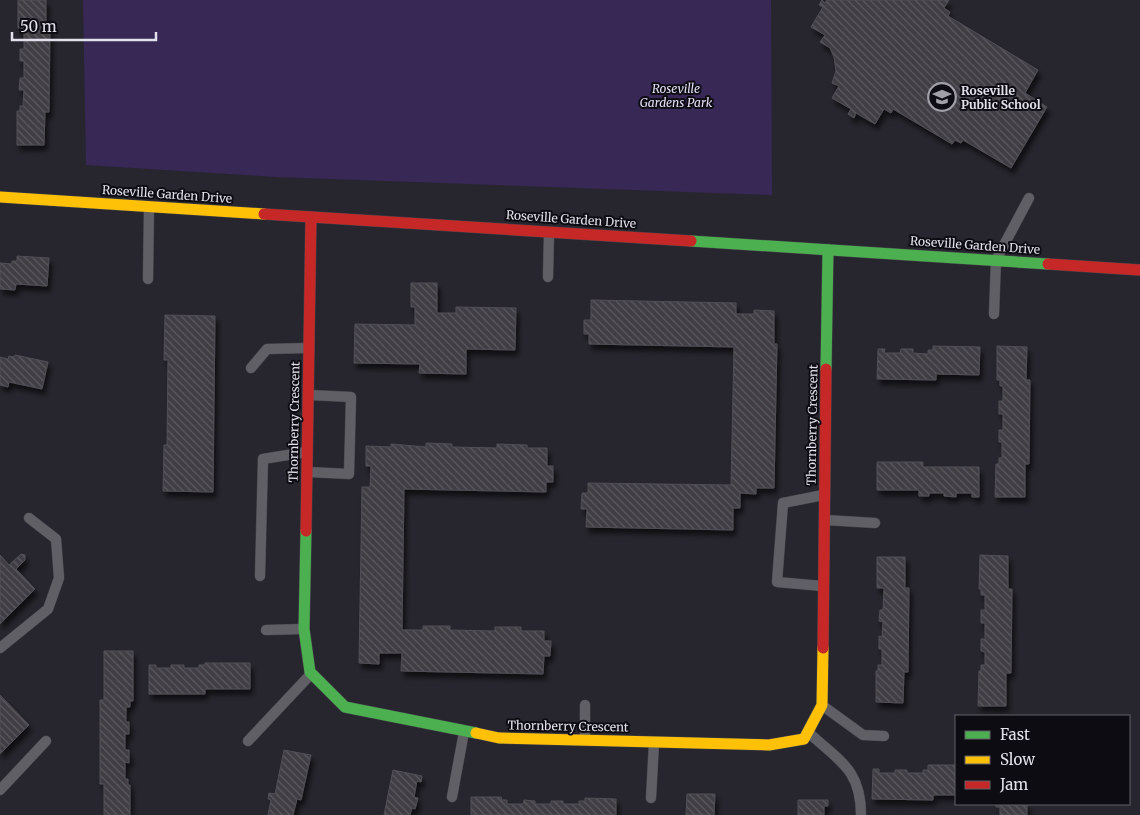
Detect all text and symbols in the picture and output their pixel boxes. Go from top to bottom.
scale bar [12,10,156,42]
text: 50 m [20,17,57,36]
park label: Roseville Gardens Park [640,81,713,110]
school or university icon: Roseville Public School [927,82,957,112]
place label: Roseville Public School [961,83,1041,112]
street label: Roseville Garden Drive [101,182,233,206]
street label: Roseville Garden Drive [505,207,637,231]
street label: Roseville Garden Drive [909,233,1041,257]
street label: Thornberry Crescent [285,361,303,483]
street label: Thornberry Crescent [803,364,821,486]
legend [955,715,1130,805]
street label: Thornberry Crescent [507,717,629,735]
text: Fast [1000,725,1030,744]
text: Slow [1000,750,1035,769]
text: Jam [999,775,1028,794]

